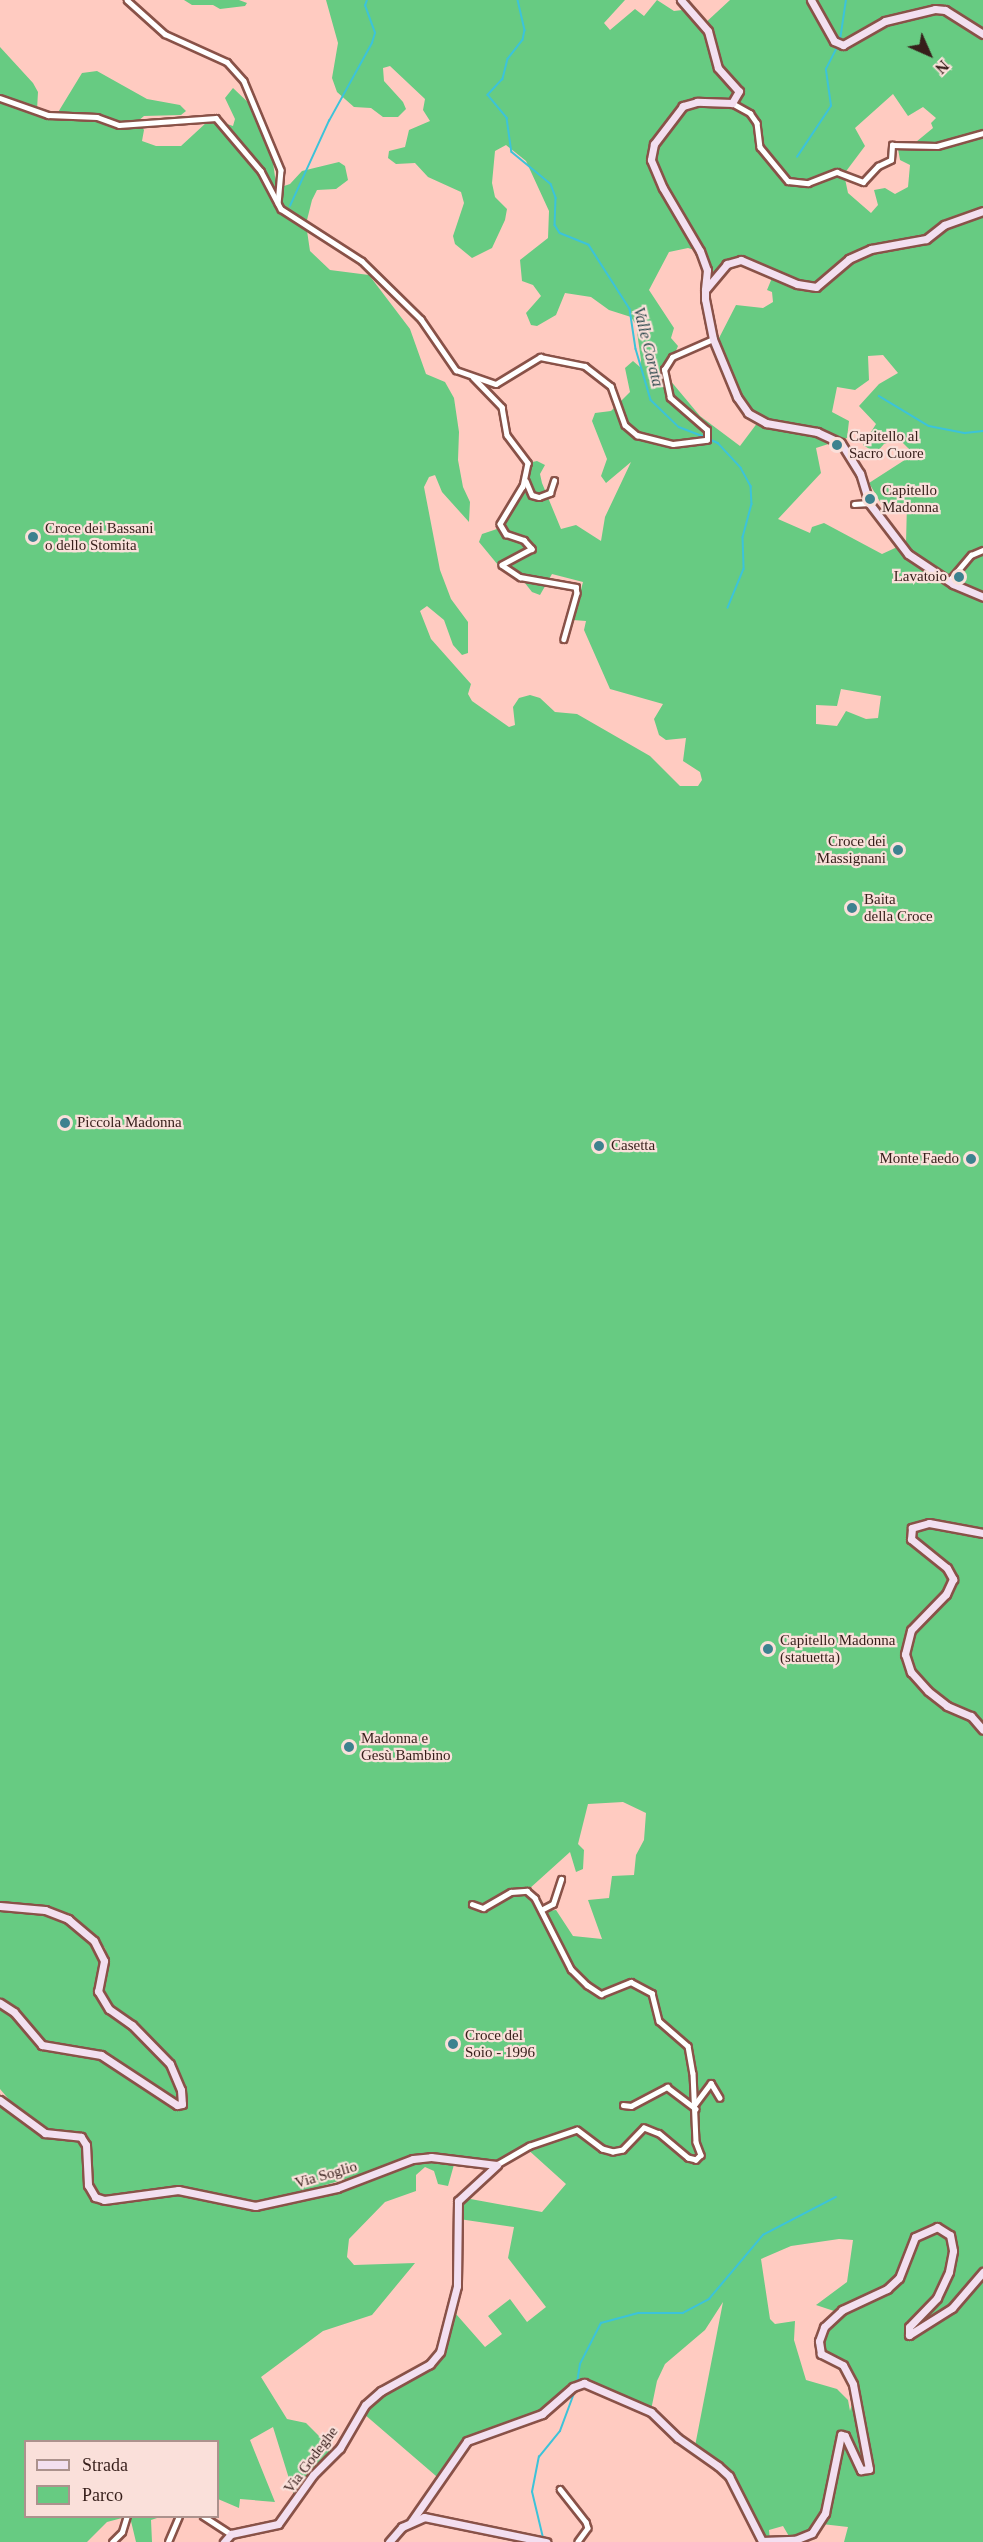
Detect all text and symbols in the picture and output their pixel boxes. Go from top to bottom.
north arrow [899,24,959,84]
text: N [932,57,952,77]
water label: Valle Corata [629,305,667,389]
place label: Capitello al Sacro Cuore [849,427,924,462]
marker: Capitello al Sacro Cuore [830,438,844,452]
place label: Capitello Madonna [882,481,939,516]
marker: Capitello Madonna [863,492,877,506]
place label: Croce dei Bassani o dello Stomita [45,519,153,554]
marker: Croce dei Bassani o dello Stomita [26,530,40,544]
place label: Lavatoio [894,568,947,586]
marker: Lavatoio [952,570,966,584]
place label: Croce dei Massignani [817,832,886,867]
marker: Croce dei Massignani [891,843,905,857]
place label: Baita della Croce [864,890,933,925]
marker: Baita della Croce [845,901,859,915]
place label: Piccola Madonna [77,1114,182,1132]
marker: Piccola Madonna [58,1116,72,1130]
place label: Casetta [611,1137,655,1155]
marker: Casetta [592,1139,606,1153]
place label: Monte Faedo [879,1150,959,1168]
marker: Monte Faedo [964,1152,978,1166]
place label: Capitello Madonna (statuetta) [780,1631,895,1666]
marker: Capitello Madonna (statuetta) [761,1642,775,1656]
place label: Madonna e Gesù Bambino [361,1729,451,1764]
marker: Madonna e Gesù Bambino [342,1740,356,1754]
place label: Croce del Soio - 1996 [465,2026,535,2061]
marker: Croce del Soio - 1996 [446,2037,460,2051]
street label: Via Soglio [293,2158,359,2192]
street label: Via Godeghe [280,2423,342,2497]
legend [24,2440,219,2518]
text: Strada [82,2455,128,2475]
text: Parco [82,2485,123,2505]

